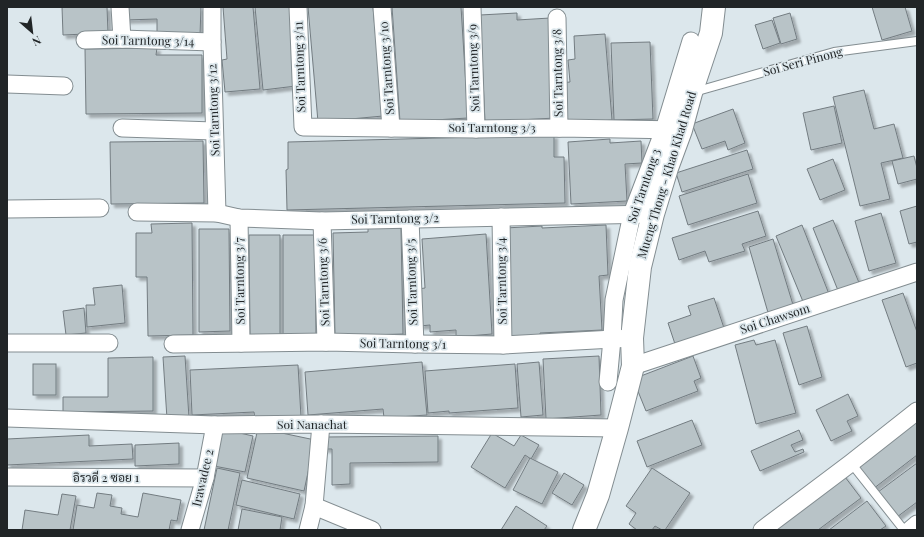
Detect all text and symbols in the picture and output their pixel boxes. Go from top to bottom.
north arrow [12,12,52,52]
street label: Soi Tarntong 3/11 [289,21,309,113]
street label: Soi Tarntong 3/10 [375,21,397,115]
street label: Soi Tarntong 3/9 [463,24,483,112]
street label: Soi Tarntong 3/8 [548,29,566,117]
street label: Soi Tarntong 3/14 [102,31,194,49]
text: N [30,33,44,50]
street label: Soi Seri Pinong [761,43,845,79]
street label: Soi Tarntong 3/12 [203,63,223,156]
street label: Mueng Thong - Khao Khad Road [633,89,699,260]
street label: Soi Tarntong 3/3 [448,119,536,135]
street label: Soi Tarntong 3 [623,146,663,225]
street label: Soi Tarntong 3/2 [351,209,439,227]
street label: Soi Tarntong 3/7 [230,237,248,325]
street label: Soi Tarntong 3/4 [492,237,510,325]
street label: Soi Tarntong 3/6 [313,238,333,326]
street label: Soi Tarntong 3/5 [401,238,421,326]
street label: Soi Chawsom [738,299,812,337]
street label: Soi Tarntong 3/1 [360,334,447,352]
street label: Soi Nanachat [277,416,348,432]
street label: Irawadee 2 [188,447,216,508]
street label: อิรวดี 2 ซอย 1 [73,469,140,485]

